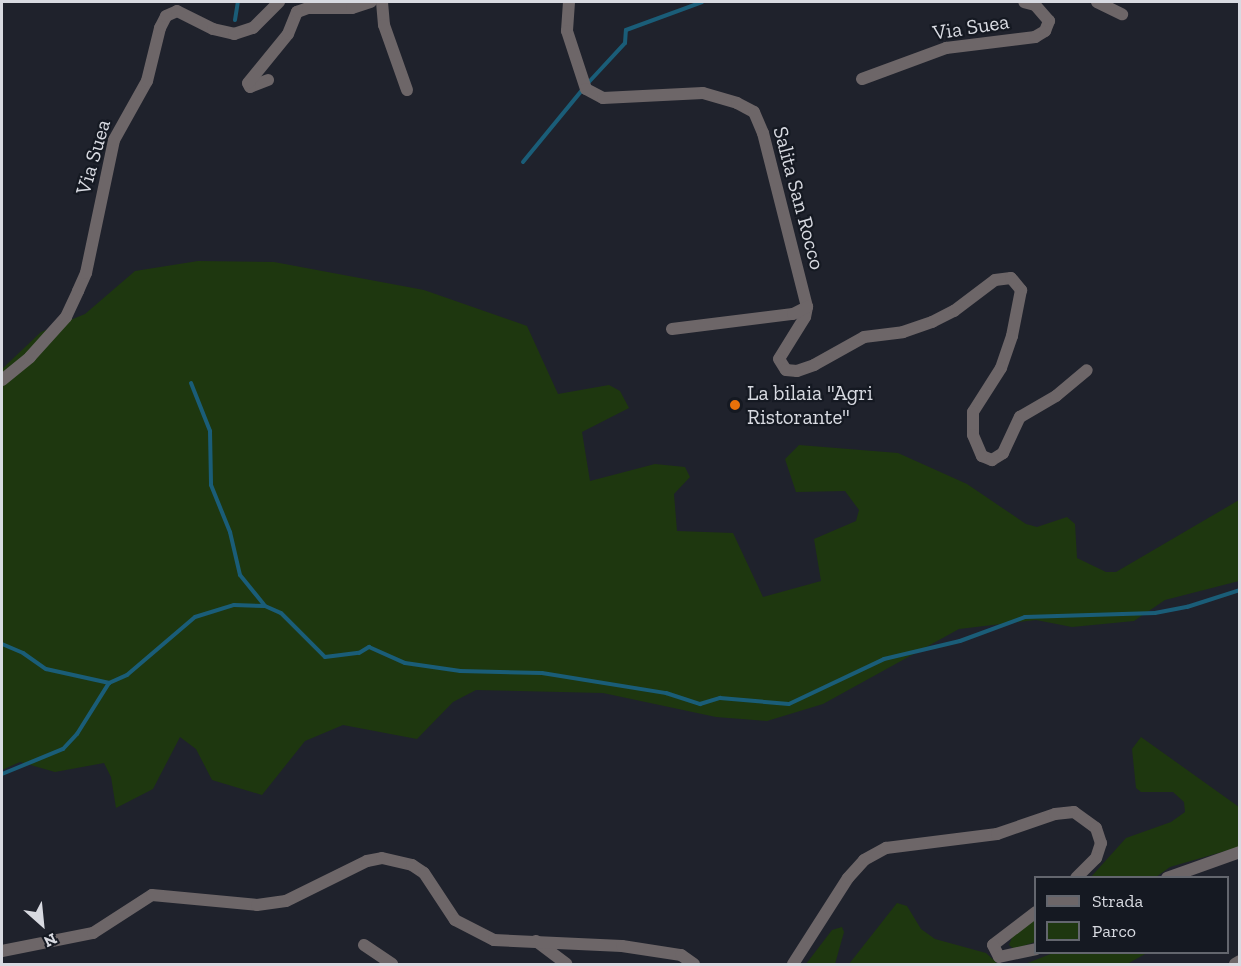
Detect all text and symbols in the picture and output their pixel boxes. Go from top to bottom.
street label: Via Suea [931,9,1011,45]
street label: Via Suea [70,117,116,197]
street label: Salita San Rocco [768,124,830,272]
place label: La bilaia "Agri Ristorante" [747,380,873,430]
marker: La bilaia "Agri Ristorante" [728,398,742,412]
legend [1034,876,1229,954]
text: Strada [1092,890,1143,912]
north arrow [12,894,72,954]
text: Parco [1092,920,1136,942]
text: N [41,929,60,952]

